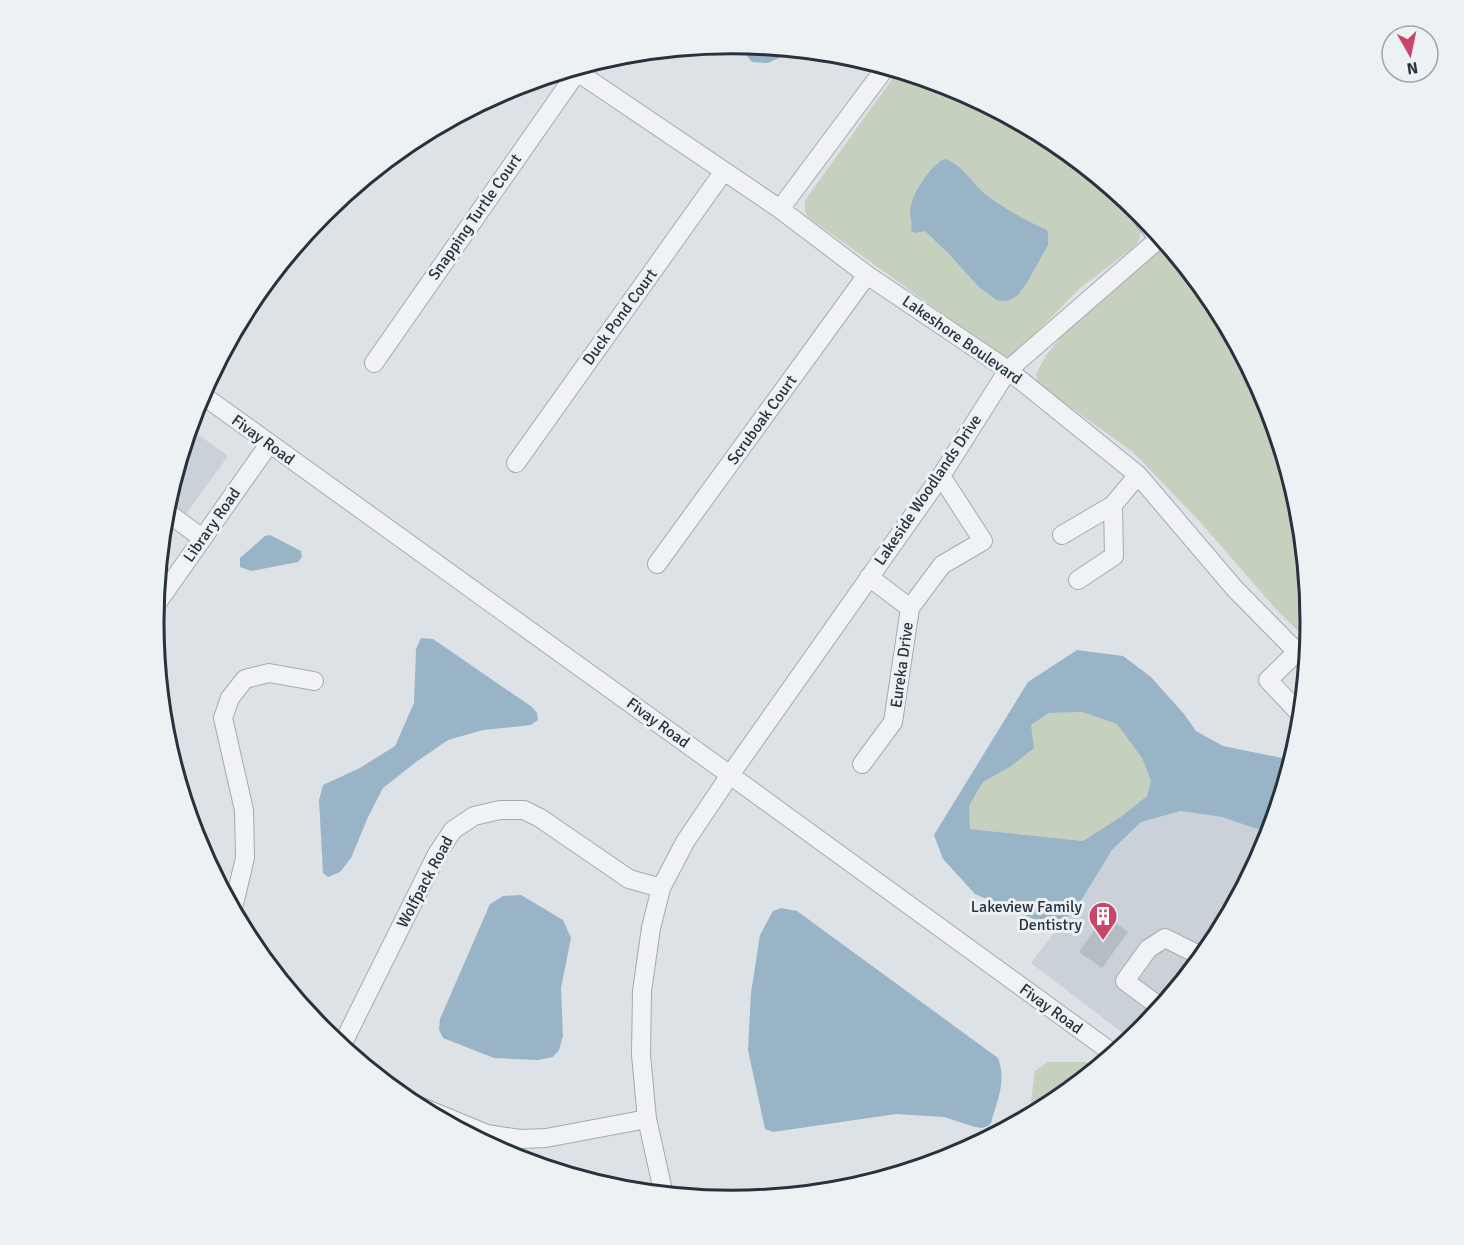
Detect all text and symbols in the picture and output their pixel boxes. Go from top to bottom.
north arrow [1380,24,1440,84]
text: N [1405,57,1419,79]
street label: Snapping Turtle Court [424,150,526,284]
street label: Duck Pond Court [578,265,662,369]
street label: Lakeshore Boulevard [898,291,1026,389]
street label: Scruboak Court [723,371,801,469]
street label: Fivay Road [228,410,298,470]
street label: Lakeside Woodlands Drive [870,411,986,569]
street label: Library Road [179,484,245,566]
street label: Eureka Drive [886,621,918,709]
street label: Fivay Road [623,693,693,753]
street label: Wolfpack Road [392,833,458,931]
place label: Lakeview Family Dentistry [971,897,1083,935]
building icon: Lakeview Family Dentistry [1087,900,1119,942]
street label: Fivay Road [1016,979,1086,1039]

